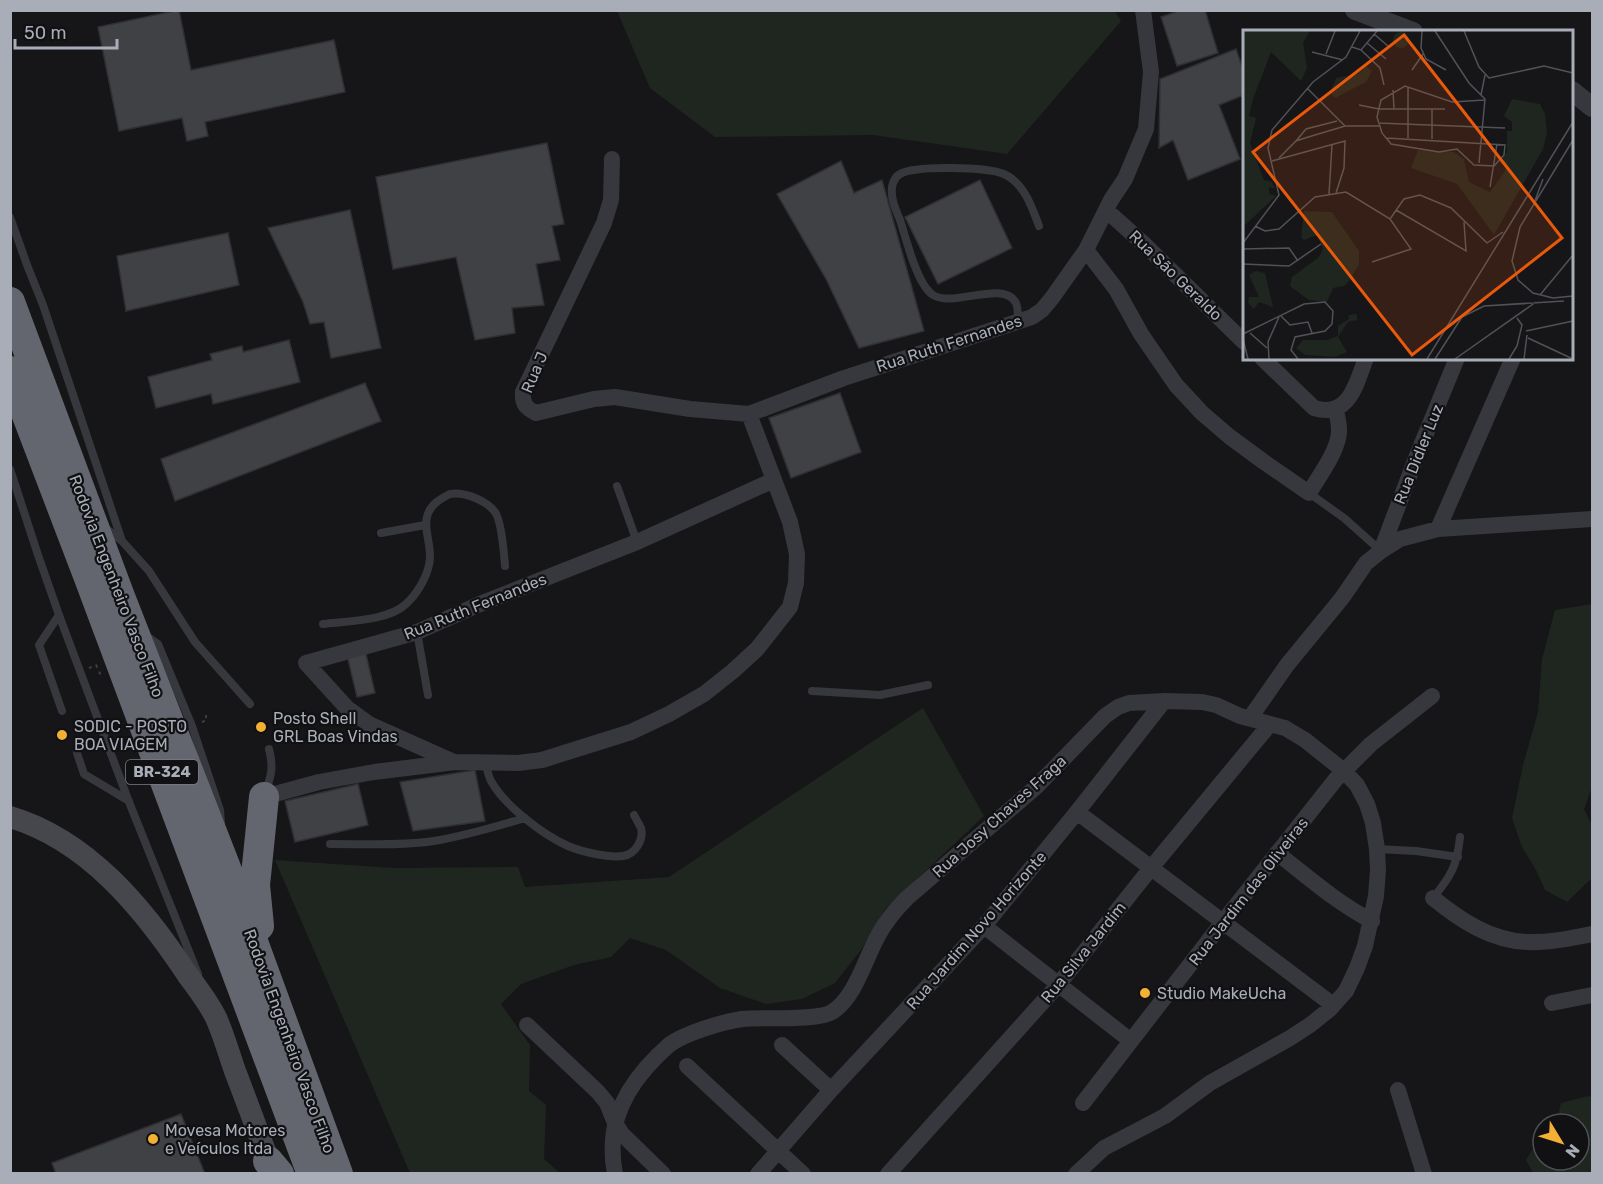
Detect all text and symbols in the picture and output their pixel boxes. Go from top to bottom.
scale bar [15,12,117,50]
text: 50 m [24,22,67,44]
inset map [1243,30,1573,360]
street label: Rua São Geraldo [1125,226,1226,325]
street label: Rua Ruth Fernandes [874,311,1024,376]
street label: Rua J [517,349,552,396]
street label: Rua Didler Luz [1390,401,1447,507]
street label: Rodovia Engenheiro Vasco Filho [65,472,168,700]
street label: Rua Ruth Fernandes [401,569,549,644]
place label: Posto Shell GRL Boas Vindas [273,709,398,746]
place label: SODIC - POSTO BOA VIAGEM [74,717,187,754]
marker: Posto Shell GRL Boas Vindas [254,720,268,734]
marker: SODIC - POSTO BOA VIAGEM [55,728,69,742]
street label: Rua Josy Chaves Fraga [929,751,1070,881]
road number: BR-324 [126,760,198,784]
street label: Rua Jardim das Oliveiras [1185,814,1312,969]
street label: Rua Jardim Novo Horizonte [902,847,1050,1013]
street label: Rua Silva Jardim [1037,898,1130,1007]
street label: Rodovia Engenheiro Vasco Filho [240,927,339,1156]
place label: Studio MakeUcha [1157,984,1286,1003]
marker: Studio MakeUcha [1138,986,1152,1000]
north arrow [1531,1112,1591,1172]
place label: Movesa Motores e Veículos ltda [165,1121,285,1158]
marker: Movesa Motores e Veículos ltda [146,1132,160,1146]
text: N [1561,1141,1583,1161]

